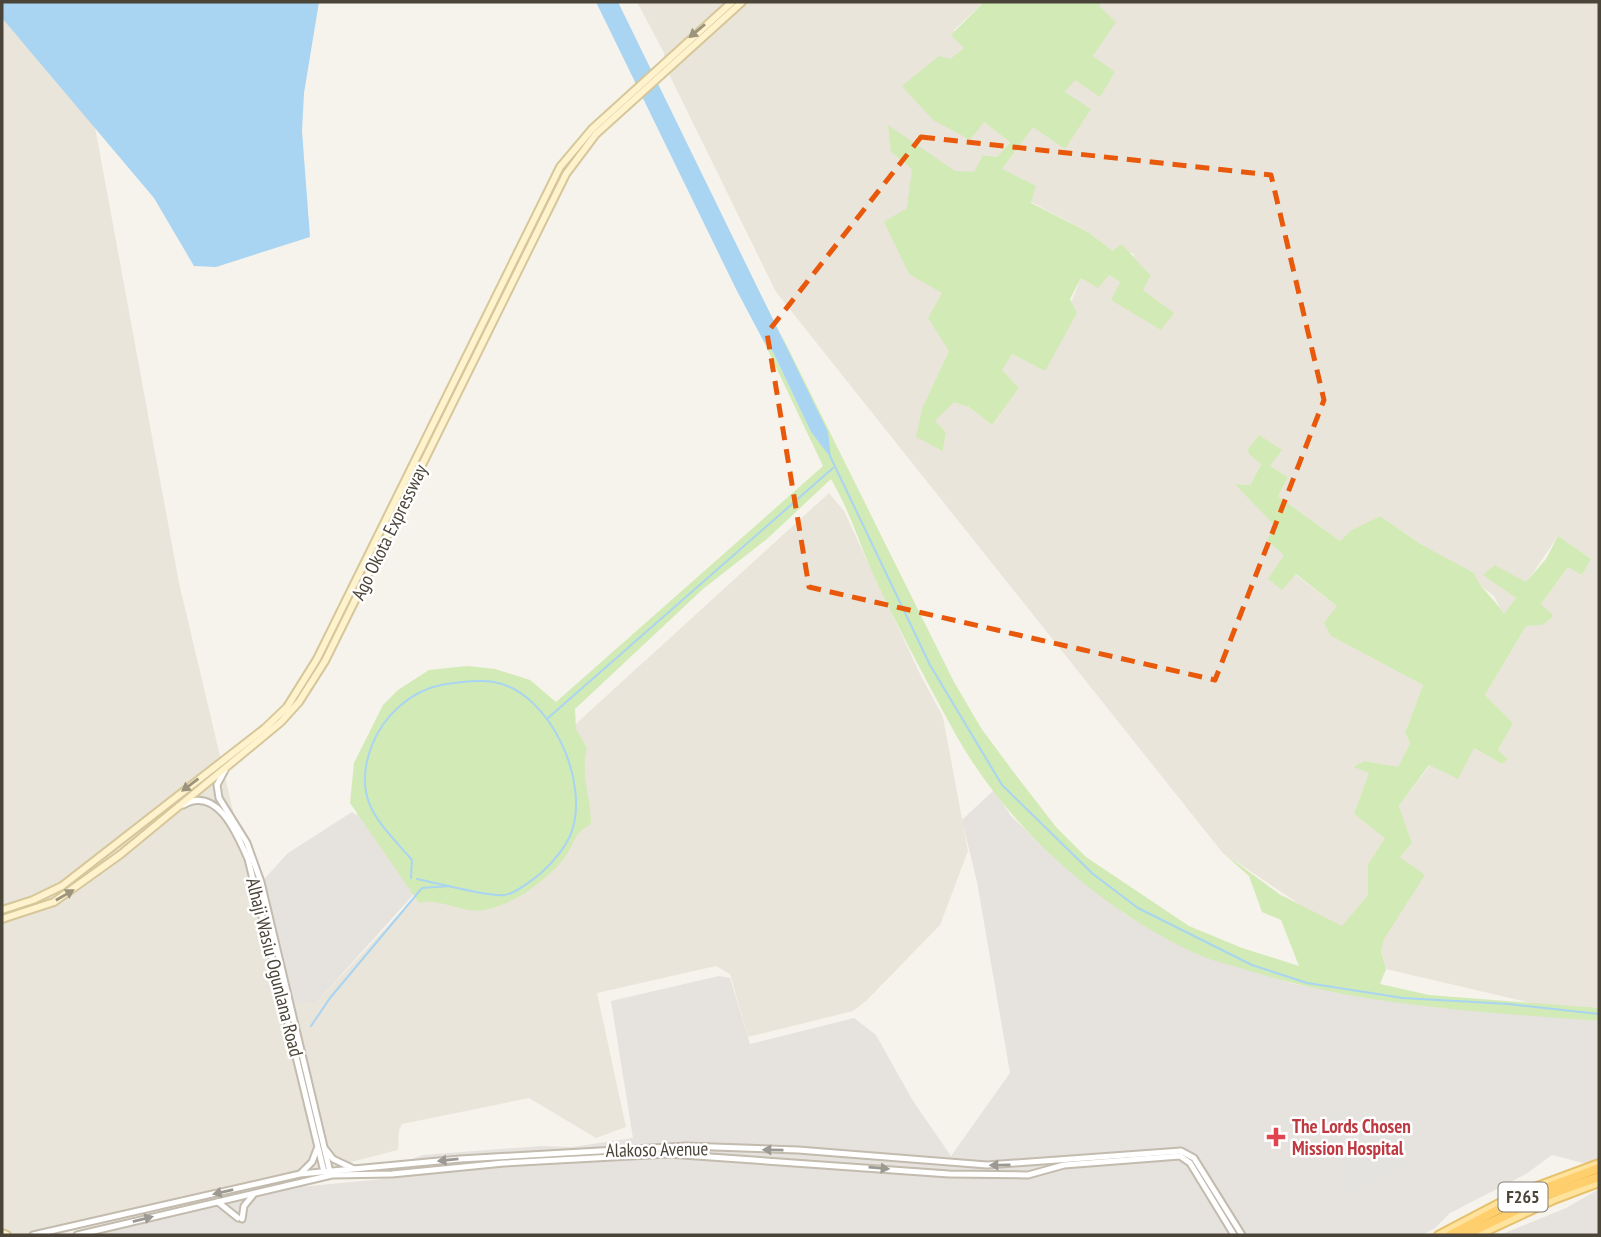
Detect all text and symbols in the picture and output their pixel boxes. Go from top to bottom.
one-way arrow [689,23,706,38]
street label: Ago Okota Expressway [346,459,433,604]
one-way arrow [181,777,199,791]
street label: Alhaji Wasiu Ogunlana Road [241,875,309,1059]
one-way arrow [56,889,75,901]
place label: The Lords Chosen Mission Hospital [1292,1114,1411,1160]
marker: The Lords Chosen Mission Hospital [1266,1127,1286,1147]
street label: Alakoso Avenue [605,1136,709,1162]
one-way arrow [762,1144,784,1156]
one-way arrow [437,1155,459,1166]
one-way arrow [988,1159,1010,1171]
one-way arrow [868,1163,890,1174]
road number: F265 [1498,1182,1548,1212]
one-way arrow [212,1186,234,1197]
one-way arrow [133,1213,155,1224]

